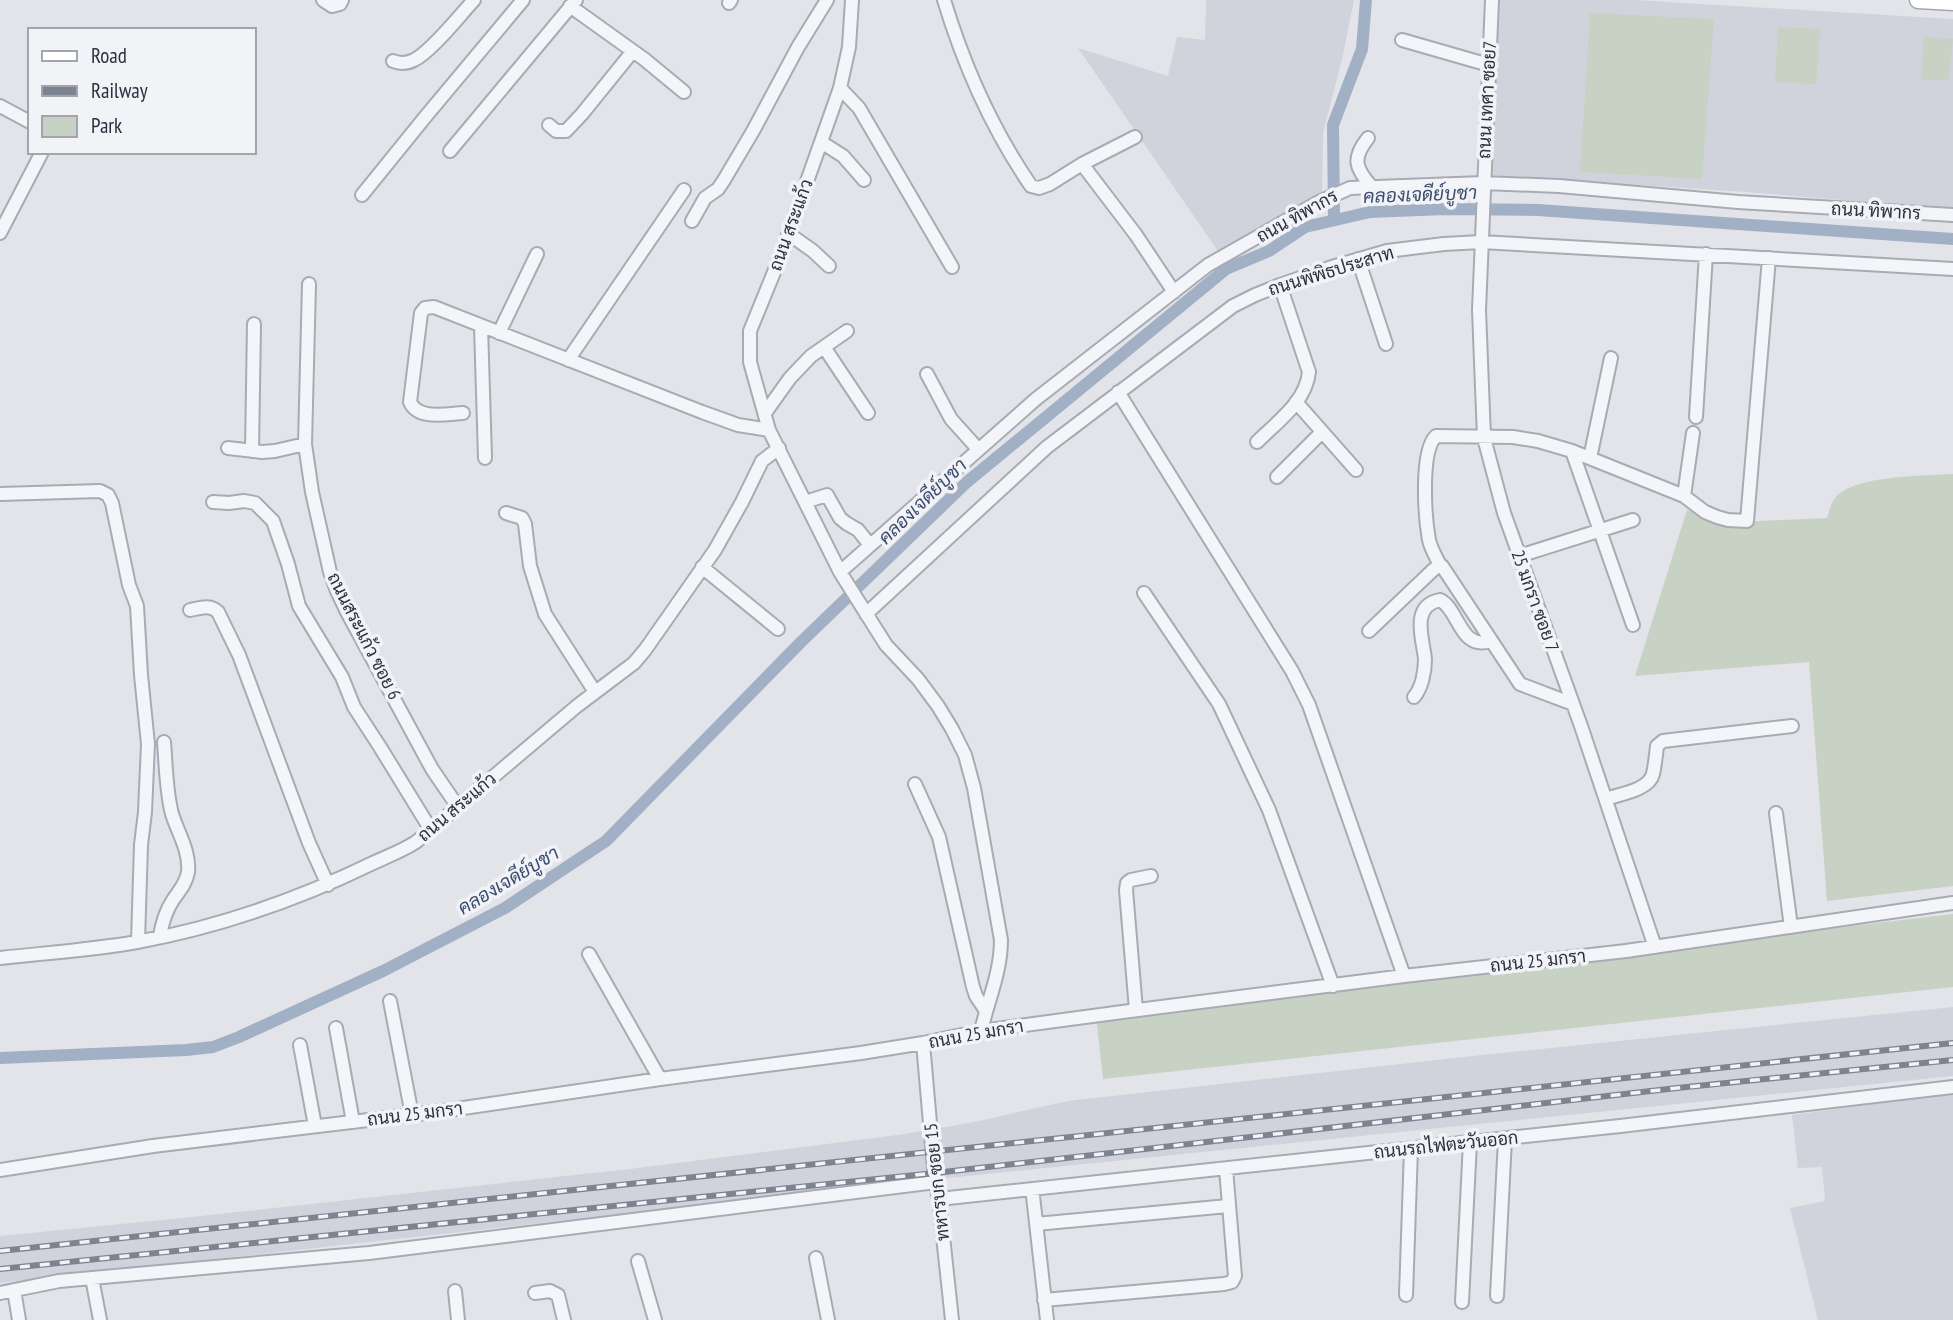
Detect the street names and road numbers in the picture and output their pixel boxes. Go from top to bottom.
street label: ถนน เทศา ซอย7 [1472,40,1501,160]
street label: ถนน สระแก้ว [763,176,818,274]
street label: ถนน ทิพากร [1252,184,1342,247]
street label: ถนน ทิพากร [1831,197,1922,224]
street label: ถนนพิพิธประสาท [1265,240,1396,301]
street label: 25 มกรา ซอย 7 [1506,547,1564,655]
street label: ถนนสระแก้ว ซอย 6 [322,568,406,703]
street label: ถนน สระแก้ว [413,767,501,846]
street label: ถนน 25 มกรา [1489,944,1587,977]
street label: ถนน 25 มกรา [927,1014,1025,1053]
street label: ถนน 25 มกรา [366,1096,464,1131]
street label: ทหารบก ซอย 15 [919,1122,954,1242]
street label: ถนนรถไฟตะวันออก [1372,1124,1519,1164]

